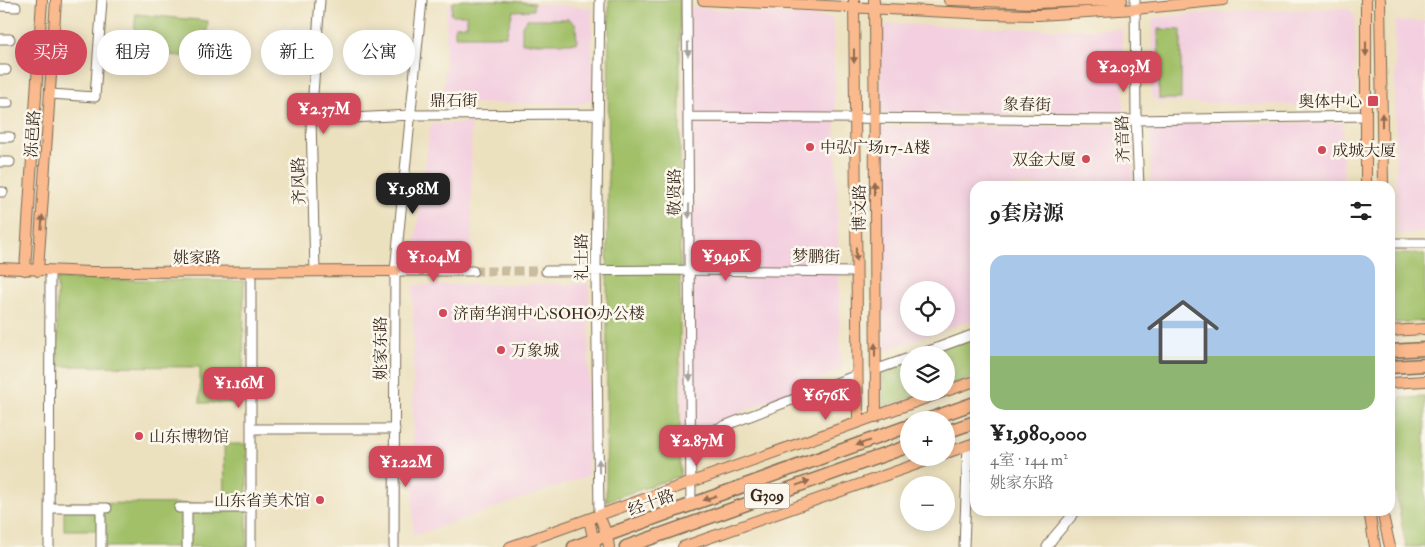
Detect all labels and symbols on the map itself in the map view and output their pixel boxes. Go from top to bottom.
one-way arrow [684,41,692,57]
one-way arrow [1362,41,1370,57]
one-way arrow [850,48,858,64]
pin: ¥2.03M [1083,51,1165,93]
street label: 鼎石街 [430,91,478,111]
pin: ¥2.37M [283,92,365,135]
place label: 奥体中心 [1298,92,1362,112]
marker: 奥体中心 [1366,94,1380,108]
street label: 象春街 [1003,95,1051,115]
street label: 泺邑路 [21,109,45,159]
one-way arrow [1378,112,1386,128]
street label: 齐音路 [1112,115,1134,163]
place label: 中弘广场17-A楼 [820,138,930,158]
marker: 中弘广场17-A楼 [804,141,816,153]
place label: 成城大厦 [1332,141,1396,161]
marker: 成城大厦 [1316,144,1328,156]
place label: 双金大厦 [1012,150,1076,170]
marker: 双金大厦 [1080,153,1092,165]
street label: 齐风路 [289,157,309,205]
street label: 敬贤路 [665,168,685,216]
pin: ¥1.98M [372,172,454,215]
one-way arrow [870,180,878,196]
street label: 博文路 [850,184,870,232]
one-way arrow [685,203,693,219]
one-way arrow [38,214,46,230]
street label: 礼士路 [572,233,592,281]
pin: ¥1.04M [393,240,475,283]
pin: ¥949K [691,240,761,282]
one-way arrow [852,246,860,262]
street label: 梦鹏街 [792,247,840,267]
street label: 姚家路 [173,248,221,268]
place label: 济南华润中心SOHO办公楼 [453,304,645,324]
marker: 济南华润中心SOHO办公楼 [437,307,449,319]
street label: 姚家东路 [371,316,391,380]
place label: 万象城 [511,341,559,361]
one-way arrow [871,342,879,358]
marker: 万象城 [495,344,507,356]
pin: ¥1.16M [198,366,280,409]
one-way arrow [686,366,694,382]
pin: ¥676K [791,378,861,421]
pin: ¥2.87M [656,424,738,467]
place label: 山东博物馆 [149,427,229,447]
marker: 山东博物馆 [133,430,145,442]
one-way arrow [855,439,870,447]
pin: ¥1.22M [365,446,447,488]
one-way arrow [594,458,602,474]
one-way arrow [796,479,811,487]
road number: G309 [744,484,790,508]
street label: 经十路 [625,485,677,521]
place label: 山东省美术馆 [214,491,310,511]
marker: 山东省美术馆 [314,494,326,506]
one-way arrow [702,494,717,502]

